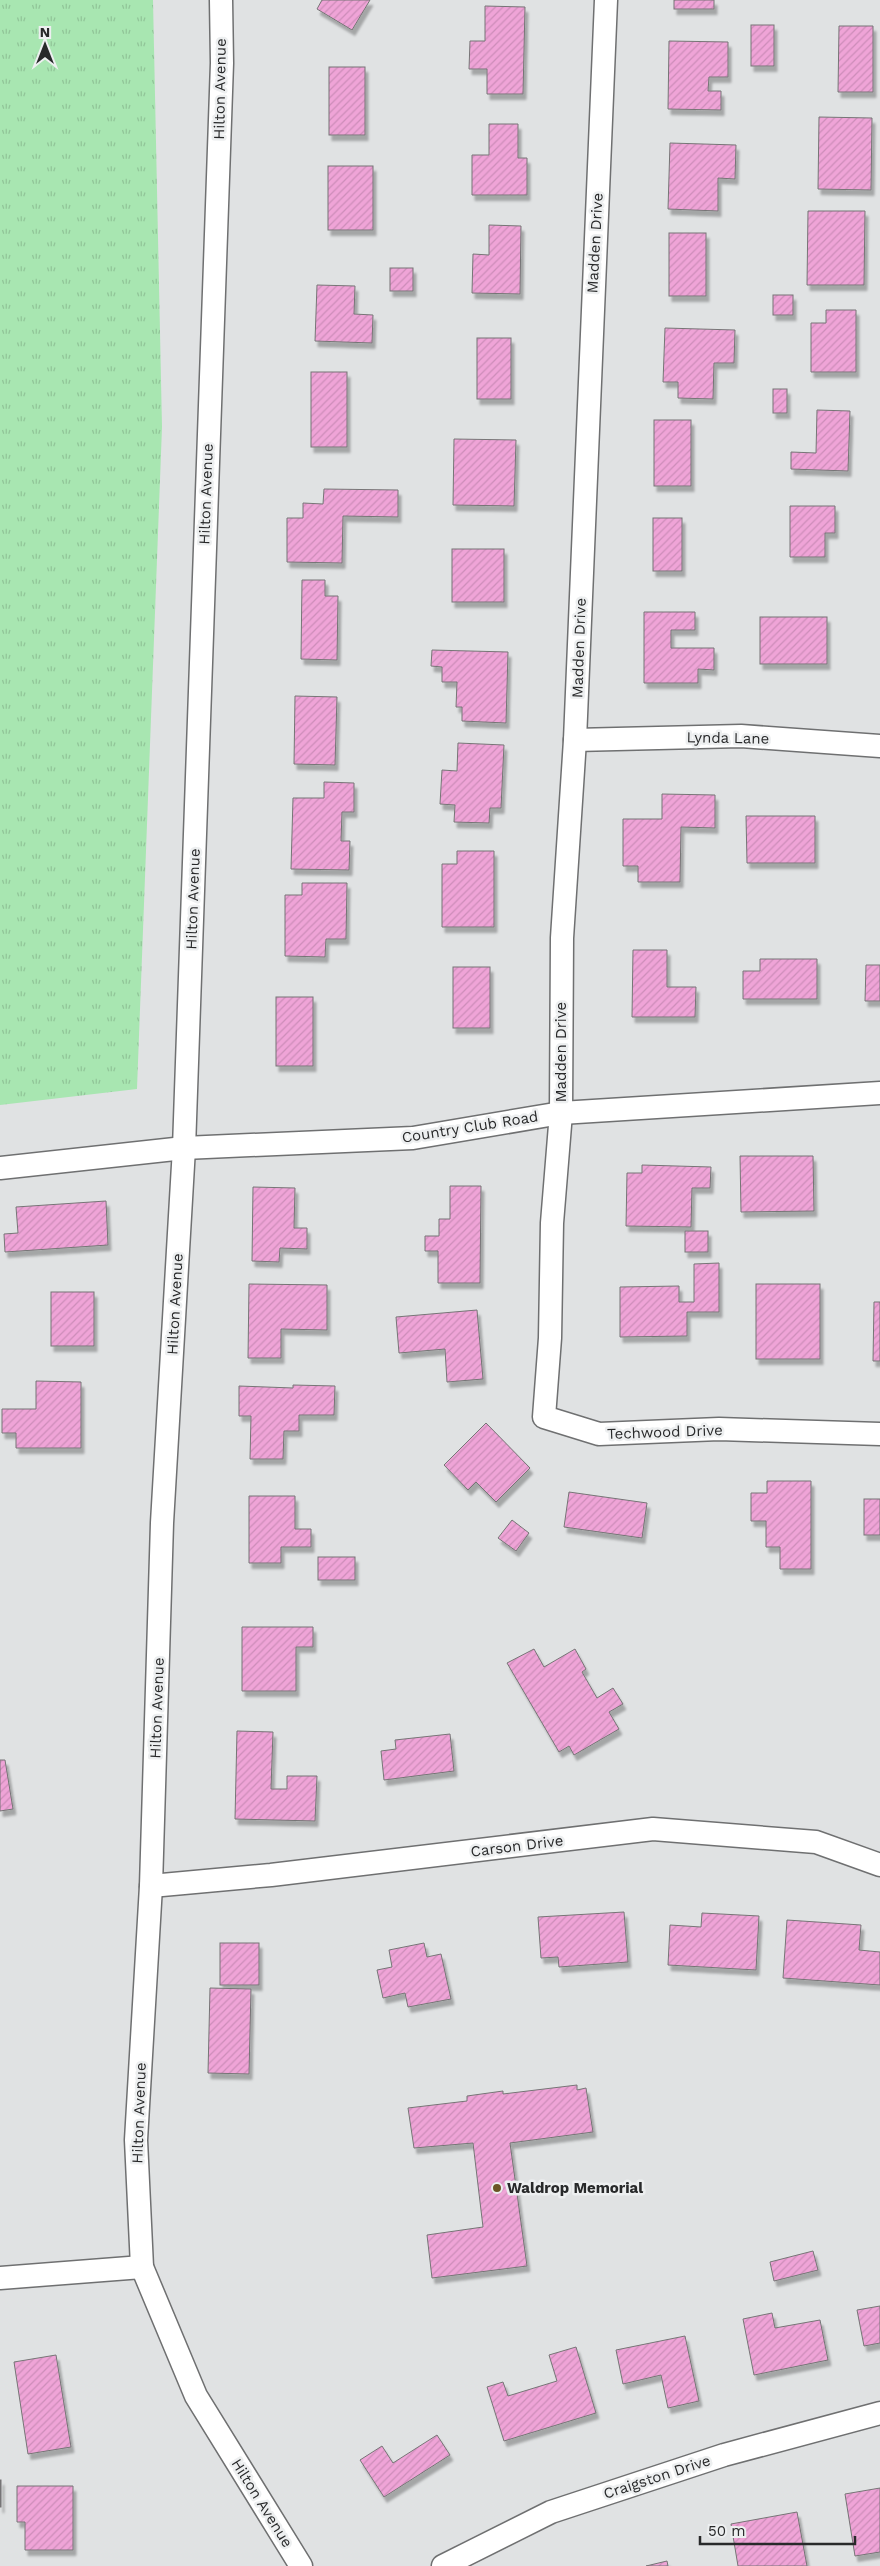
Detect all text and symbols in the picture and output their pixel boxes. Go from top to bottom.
north arrow [20,20,70,70]
text: N [40,24,50,40]
street label: Hilton Avenue [210,38,230,140]
street label: Madden Drive [583,192,607,294]
street label: Hilton Avenue [195,443,217,545]
street label: Madden Drive [568,598,590,698]
street label: Lynda Lane [686,728,770,748]
street label: Hilton Avenue [182,848,204,950]
street label: Madden Drive [552,1002,570,1102]
street label: Country Club Road [400,1107,540,1147]
street label: Hilton Avenue [163,1253,187,1355]
street label: Techwood Drive [607,1421,723,1443]
street label: Hilton Avenue [146,1657,168,1759]
street label: Carson Drive [470,1831,564,1861]
street label: Hilton Avenue [128,2062,150,2164]
place label: Waldrop Memorial [507,2179,643,2197]
marker: Waldrop Memorial [491,2182,503,2194]
street label: Craigston Drive [601,2451,713,2503]
street label: Hilton Avenue [227,2455,297,2551]
scale bar [700,2514,855,2546]
text: 50 m [708,2522,745,2540]

